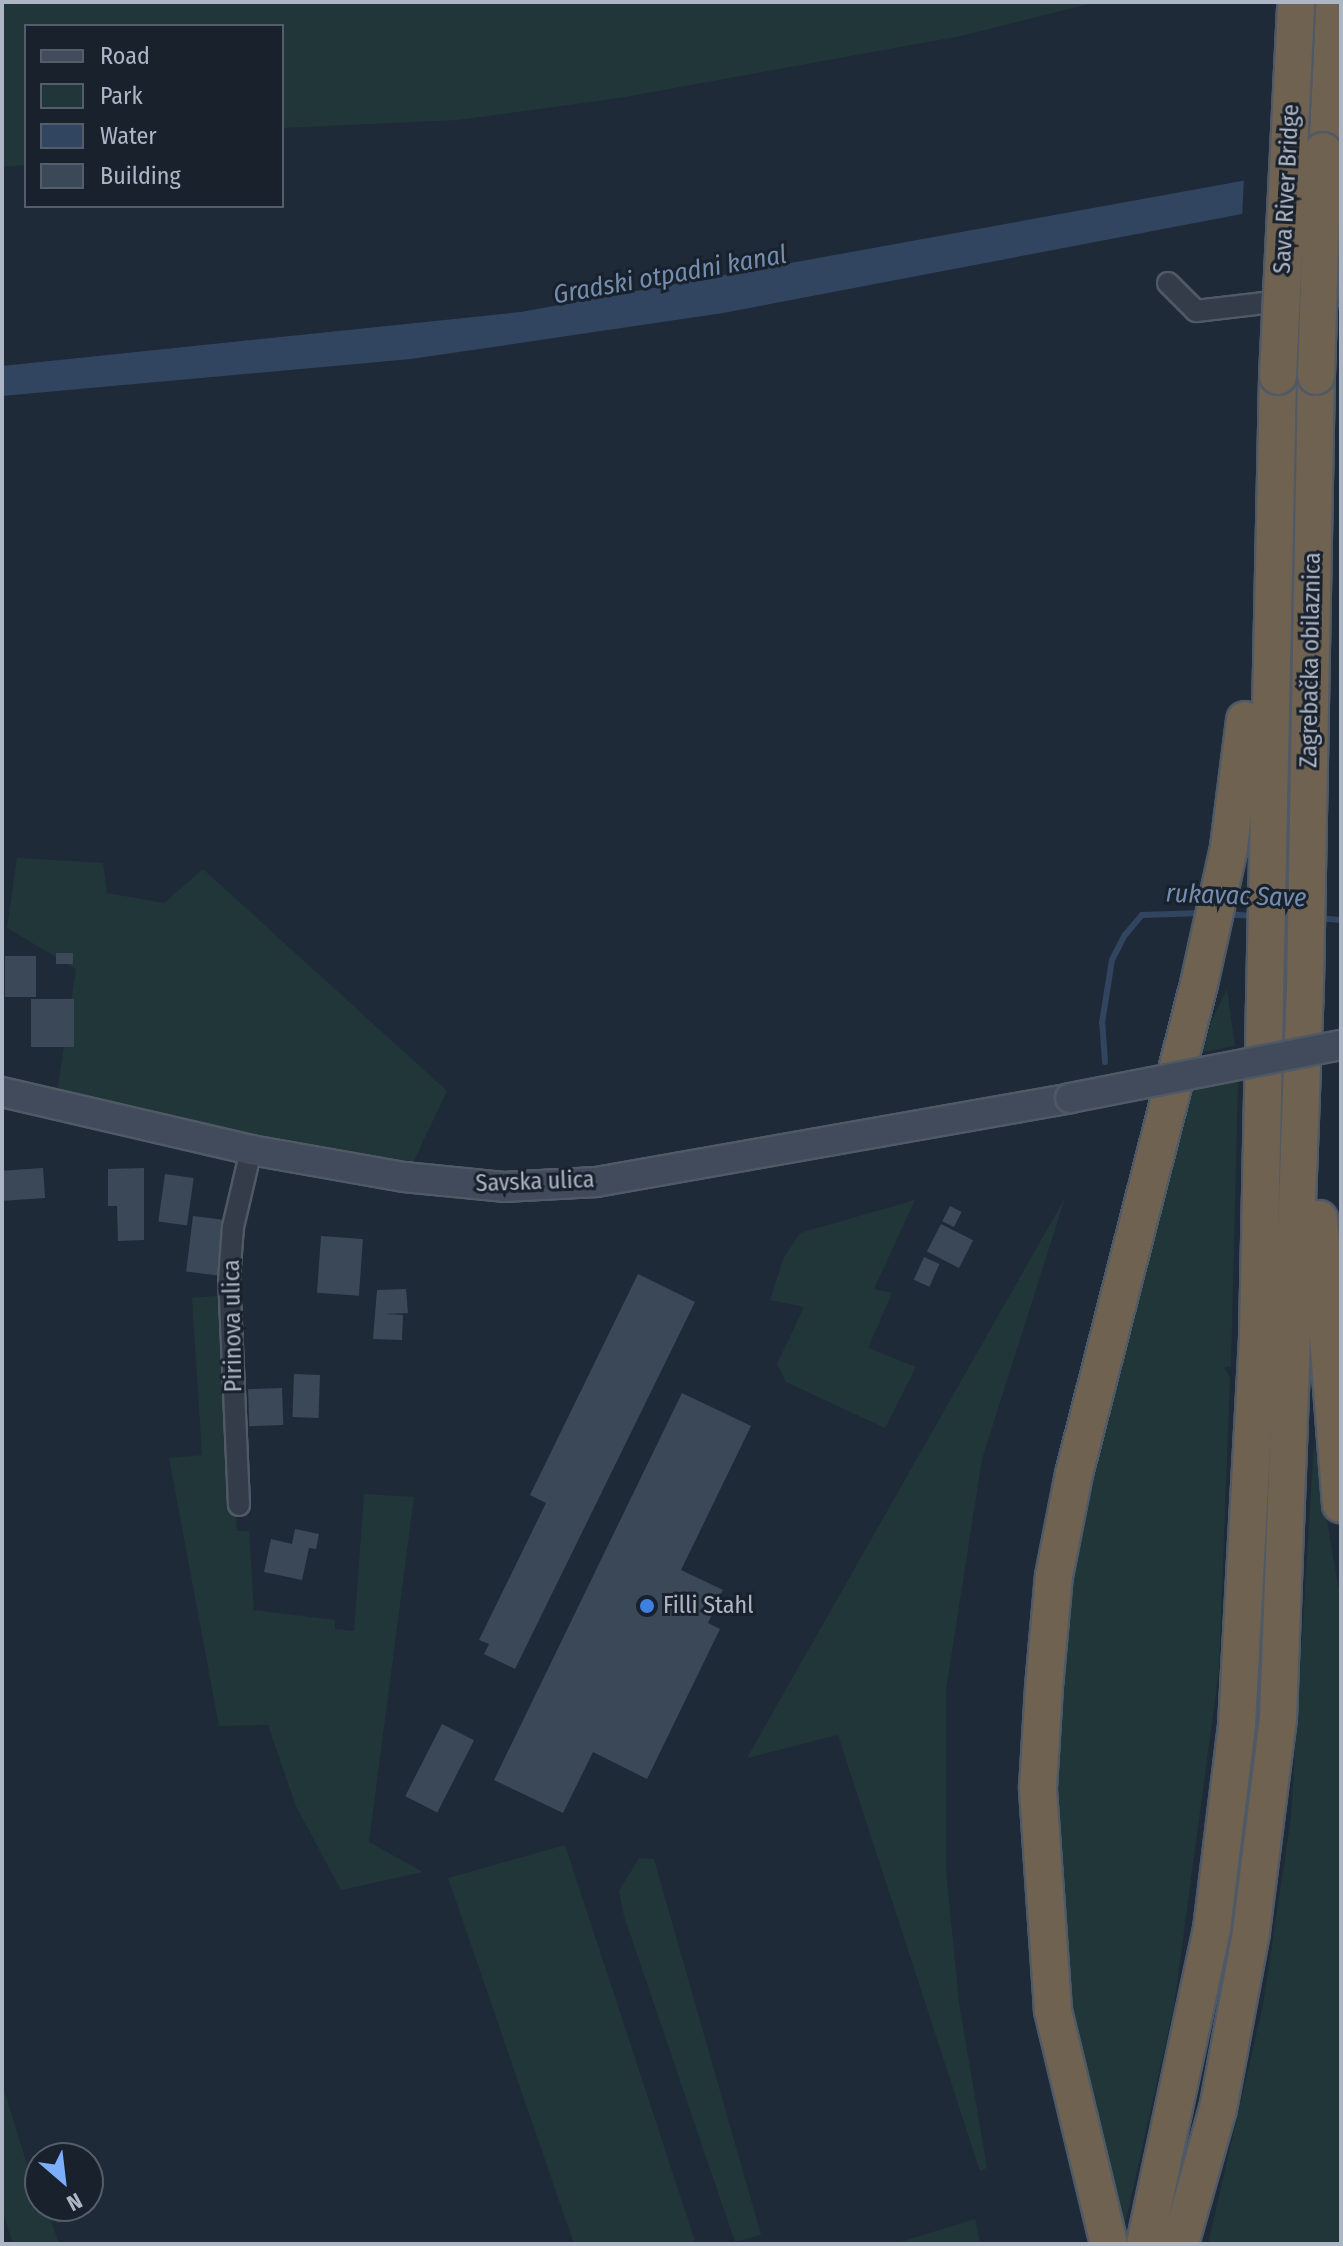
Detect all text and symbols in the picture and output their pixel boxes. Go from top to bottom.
legend [24,24,284,208]
text: Road [100,42,150,70]
text: Park [100,82,143,110]
street label: Sava River Bridge [1268,103,1306,275]
text: Water [100,122,157,150]
text: Building [100,162,181,190]
water label: Gradski otpadni kanal [551,239,789,311]
street label: Zagrebačka obilaznica [1295,552,1327,768]
water label: rukavac Save [1165,878,1307,914]
street label: Savska ulica [475,1166,595,1198]
street label: Pirinova ulica [217,1259,249,1393]
place label: Filli Stahl [663,1592,753,1620]
marker: Filli Stahl [638,1597,656,1615]
north arrow [24,2142,104,2222]
text: N [62,2187,87,2217]

